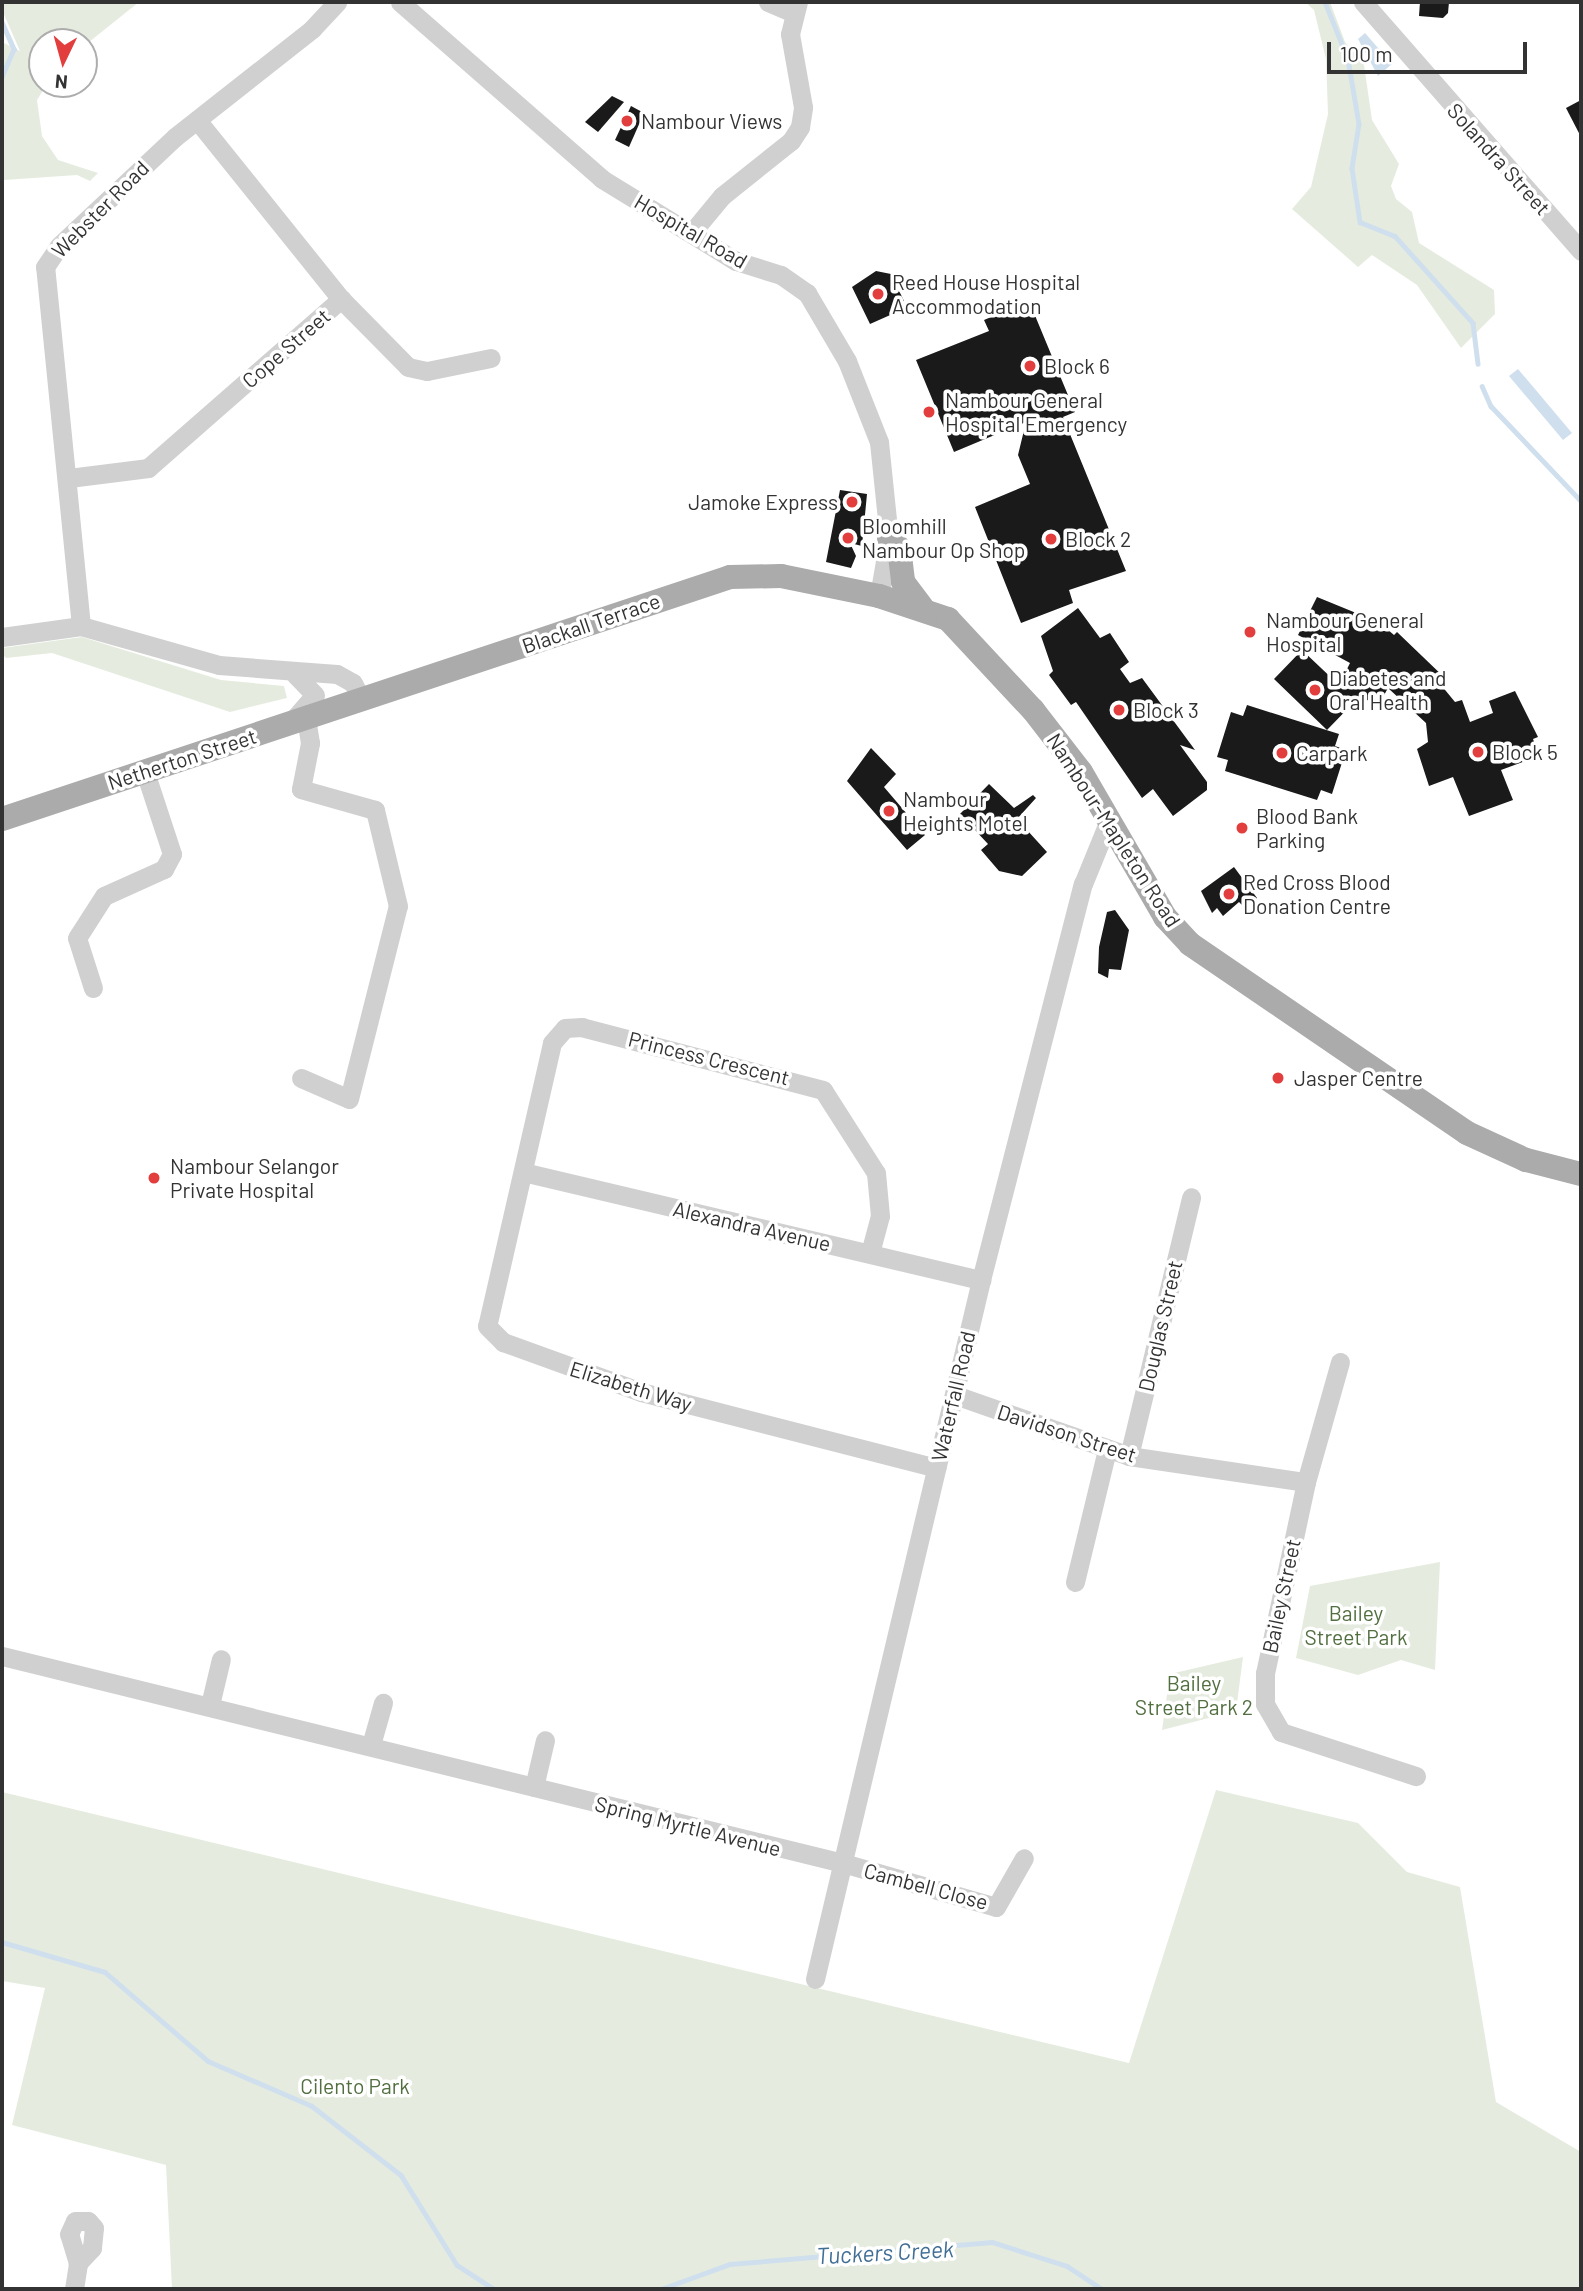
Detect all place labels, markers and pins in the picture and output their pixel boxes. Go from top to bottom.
place label: Nambour Views [641,108,782,134]
marker: Nambour Views [619,113,635,129]
place label: Reed House Hospital Accommodation [892,269,1080,319]
marker: Reed House Hospital Accommodation [870,286,886,302]
place label: Block 6 [1044,353,1110,379]
marker: Block 6 [1022,358,1038,374]
place label: Nambour General Hospital Emergency [945,387,1127,437]
marker: Nambour General Hospital Emergency [919,402,939,422]
place label: Jamoke Express [688,489,838,515]
marker: Jamoke Express [844,494,860,510]
place label: Bloomhill Nambour Op Shop [862,513,1025,563]
place label: Block 2 [1065,526,1131,552]
marker: Bloomhill Nambour Op Shop [840,530,856,546]
marker: Block 2 [1043,531,1059,547]
place label: Nambour General Hospital [1266,607,1424,657]
marker: Nambour General Hospital [1240,622,1260,642]
place label: Diabetes and Oral Health [1329,665,1446,715]
marker: Diabetes and Oral Health [1307,682,1323,698]
place label: Block 3 [1133,697,1199,723]
marker: Block 3 [1111,702,1127,718]
place label: Block 5 [1492,739,1558,765]
place label: Carpark [1296,740,1367,766]
marker: Block 5 [1470,744,1486,760]
marker: Carpark [1274,745,1290,761]
place label: Nambour Heights Motel [903,786,1027,836]
marker: Nambour Heights Motel [881,803,897,819]
place label: Blood Bank Parking [1256,803,1358,853]
marker: Blood Bank Parking [1234,820,1250,836]
place label: Red Cross Blood Donation Centre [1243,869,1391,919]
marker: Red Cross Blood Donation Centre [1221,886,1237,902]
place label: Jasper Centre [1294,1065,1423,1091]
marker: Jasper Centre [1268,1068,1288,1088]
place label: Nambour Selangor Private Hospital [170,1153,339,1203]
marker: Nambour Selangor Private Hospital [144,1168,164,1188]

